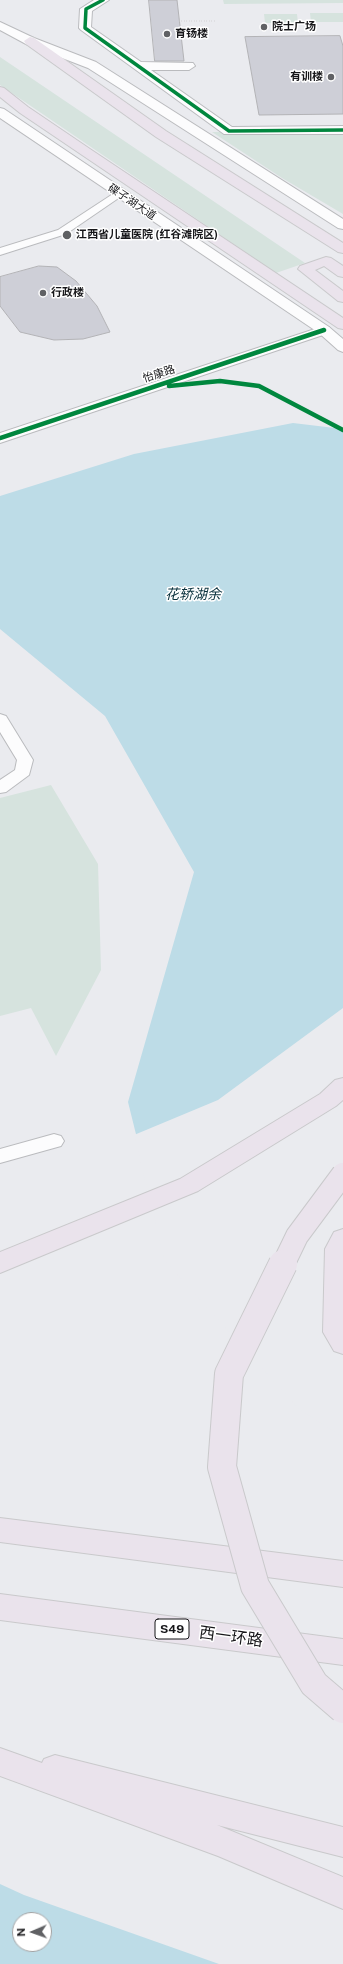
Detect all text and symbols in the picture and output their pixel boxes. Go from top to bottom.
place label: 院士广场 [272,20,316,34]
marker: 院士广场 [259,22,269,32]
place label: 育钖楼 [175,27,208,41]
marker: 育钖楼 [162,29,172,39]
place label: 有训楼 [290,70,323,84]
marker: 有训楼 [326,72,336,82]
street label: 碟子湖大道 [106,181,158,223]
place label: 江西省儿童医院 (红谷滩院区) [76,228,218,242]
marker: 江西省儿童医院 (红谷滩院区) [61,229,73,241]
place label: 行政楼 [51,286,84,300]
marker: 行政楼 [38,288,48,298]
street label: 怡康路 [141,363,177,385]
water label: 花轿湖余 [165,587,221,603]
road number: S49 [155,1619,189,1639]
street label: 西一环路 [198,1623,264,1651]
north arrow [12,1912,52,1952]
text: N [15,1928,27,1937]

